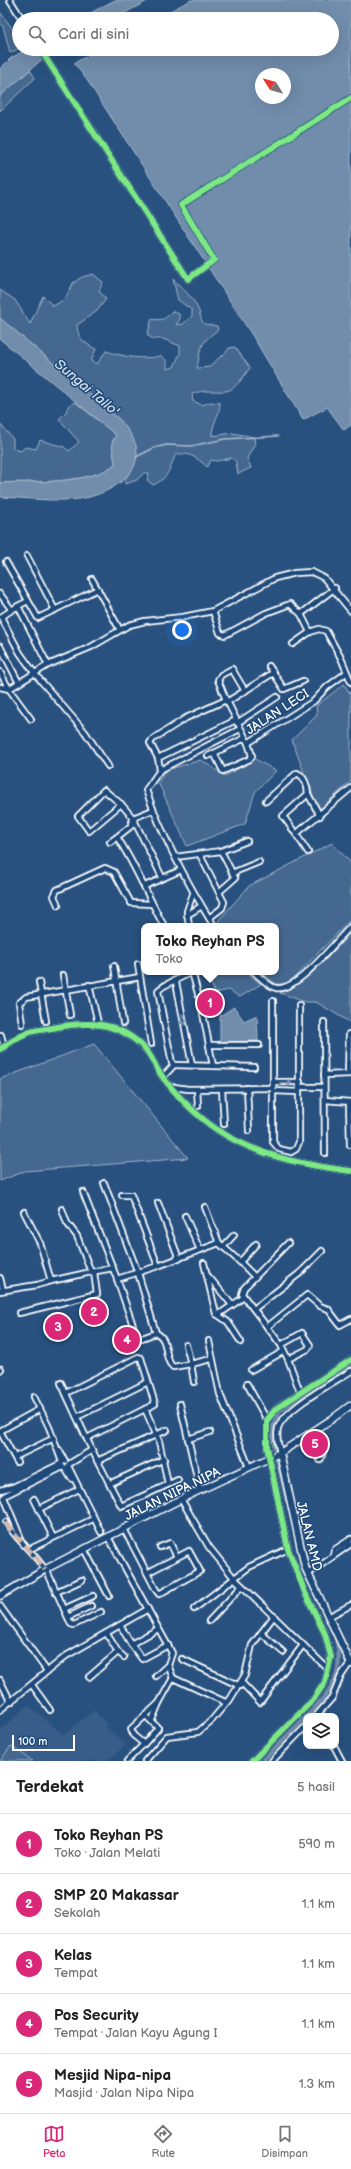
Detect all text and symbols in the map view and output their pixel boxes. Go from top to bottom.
search box [12,12,339,56]
icon: search [26,23,48,45]
text: Cari di sini [58,25,129,44]
north arrow [255,68,291,104]
water label: Sungai Tallo' [51,355,123,420]
your location [172,620,192,640]
street label: JALAN LECI [243,686,312,738]
popup [141,923,279,975]
text: Toko Reyhan PS [155,932,265,951]
text: Toko [155,951,183,967]
pin: 1 [197,988,223,1018]
one-way arrow [180,1013,188,1026]
one-way arrow [279,1079,292,1086]
pin: 2 [81,1297,107,1327]
pin: 3 [45,1312,71,1342]
pin: 4 [114,1325,140,1355]
pin: 5 [302,1429,328,1459]
street label: JALAN NIPA NIPA [122,1464,223,1524]
street label: JALAN AMD [293,1500,325,1573]
map controls [303,1713,339,1749]
button: layers [303,1713,339,1749]
scale bar [12,1733,75,1752]
text: 100 m [18,1735,47,1748]
text: Terdekat [16,1777,84,1797]
text: 5 hasil [297,1779,335,1795]
text: Toko Reyhan PS [54,1826,163,1845]
text: 1 [26,1836,32,1852]
text: 590 m [298,1836,335,1852]
text: Toko · Jalan Melati [54,1845,160,1861]
text: SMP 20 Makassar [54,1886,179,1905]
text: 2 [25,1896,33,1912]
text: 1.1 km [302,1896,335,1912]
text: Sekolah [54,1905,100,1921]
text: Kelas [54,1946,92,1965]
text: 3 [25,1956,33,1972]
text: 1.1 km [302,1956,335,1972]
text: Tempat [54,1965,98,1981]
text: Pos Security [54,2006,139,2025]
text: 4 [25,2016,33,2032]
text: 1.1 km [302,2016,335,2032]
text: Tempat · Jalan Kayu Agung I [54,2025,218,2041]
text: Mesjid Nipa-nipa [54,2066,171,2085]
text: 5 [25,2076,33,2092]
text: 1.3 km [299,2076,335,2092]
text: Masjid · Jalan Nipa Nipa [54,2085,194,2101]
tab: Peta [43,2123,65,2160]
tab: Rute [152,2123,175,2160]
tab: Disimpan [261,2123,308,2160]

